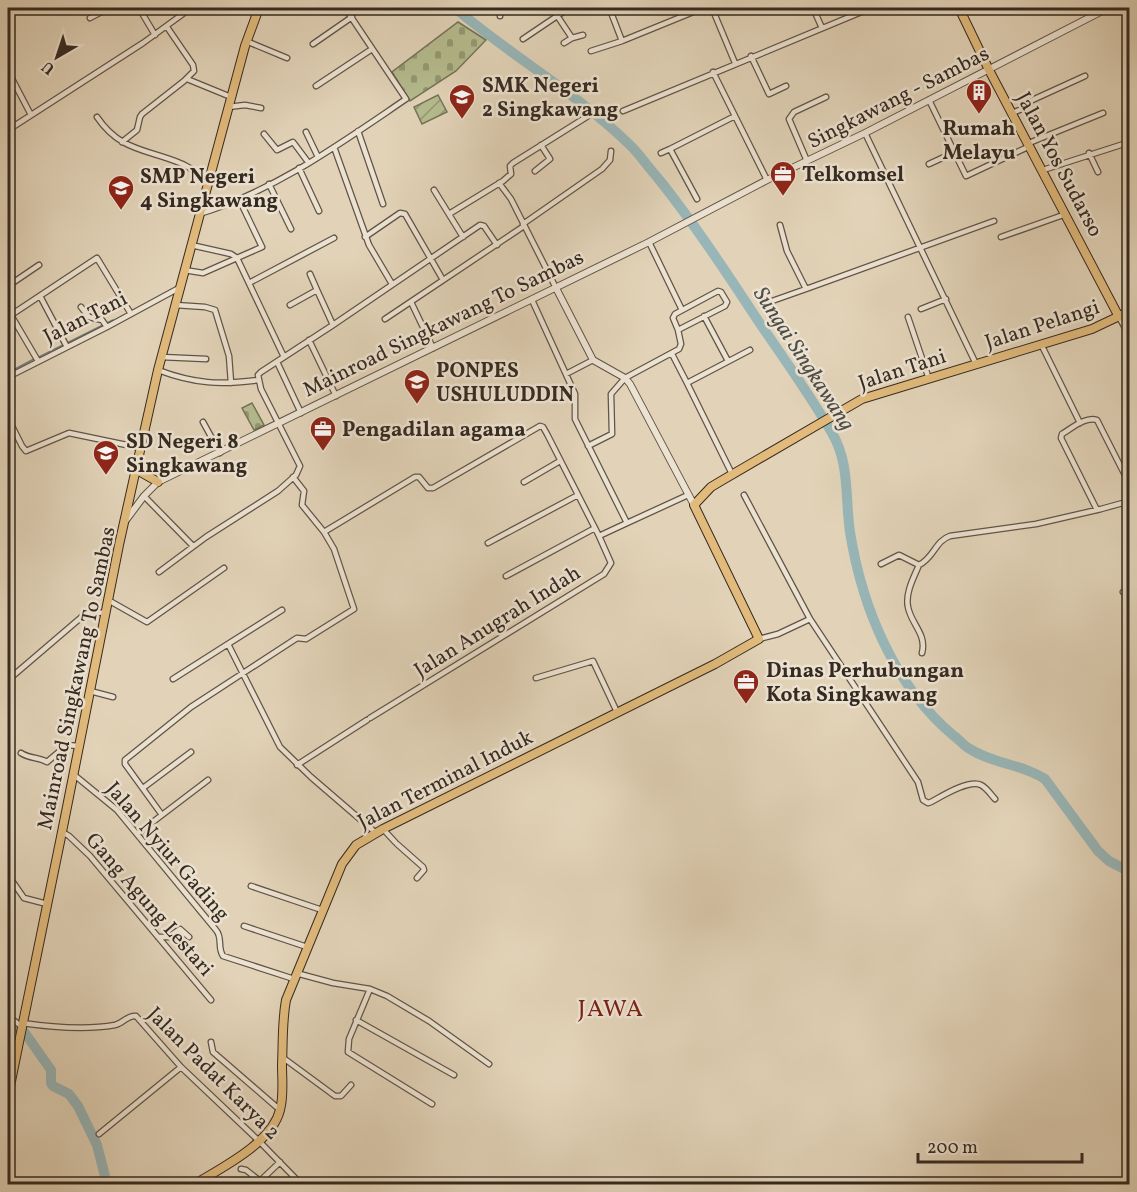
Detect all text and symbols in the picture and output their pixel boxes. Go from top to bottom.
north arrow [27,27,87,87]
street label: Singkawang - Sambas [803,40,995,157]
text: U [38,55,60,79]
place label: SMK Negeri 2 Singkawang [482,72,618,125]
building icon: Rumah Melayu [964,77,994,115]
school or university icon: SMK Negeri 2 Singkawang [447,82,477,120]
street label: Jalan Yos Sudarso [1008,87,1109,242]
place label: Rumah Melayu [942,115,1016,168]
office icon: Telkomsel [768,159,798,197]
place label: Telkomsel [802,161,904,190]
place label: SMP Negeri 4 Singkawang [140,163,278,216]
school or university icon: SMP Negeri 4 Singkawang [106,173,136,211]
street label: Mainroad Singkawang To Sambas [298,244,589,405]
water label: Sungai Singkawang [745,281,861,438]
street label: Jalan Tani [39,285,133,352]
street label: Jalan Pelangi [981,293,1103,358]
street label: Jalan Tani [855,343,950,398]
place label: PONPES USHULUDDIN [436,357,574,410]
school or university icon: PONPES USHULUDDIN [402,367,432,405]
office icon: Pengadilan agama [308,414,338,452]
place label: Pengadilan agama [342,416,526,445]
place label: SD Negeri 8 Singkawang [126,428,247,481]
school or university icon: SD Negeri 8 Singkawang [91,438,121,476]
street label: Mainroad Singkawang To Sambas [31,524,124,833]
street label: Jalan Anugrah Indah [409,559,587,685]
place label: Dinas Perhubungan Kota Singkawang [766,657,964,710]
office icon: Dinas Perhubungan Kota Singkawang [731,667,761,705]
street label: Jalan Terminal Induk [353,723,539,837]
street label: Jalan Nyiur Gading [98,776,236,928]
street label: Gang Agung Lestari [78,827,219,983]
district label: JAWA [578,993,644,1027]
street label: Jalan Padat Karya 2 [140,1001,286,1147]
scale bar [918,1126,1082,1164]
text: 200 m [927,1136,978,1161]

